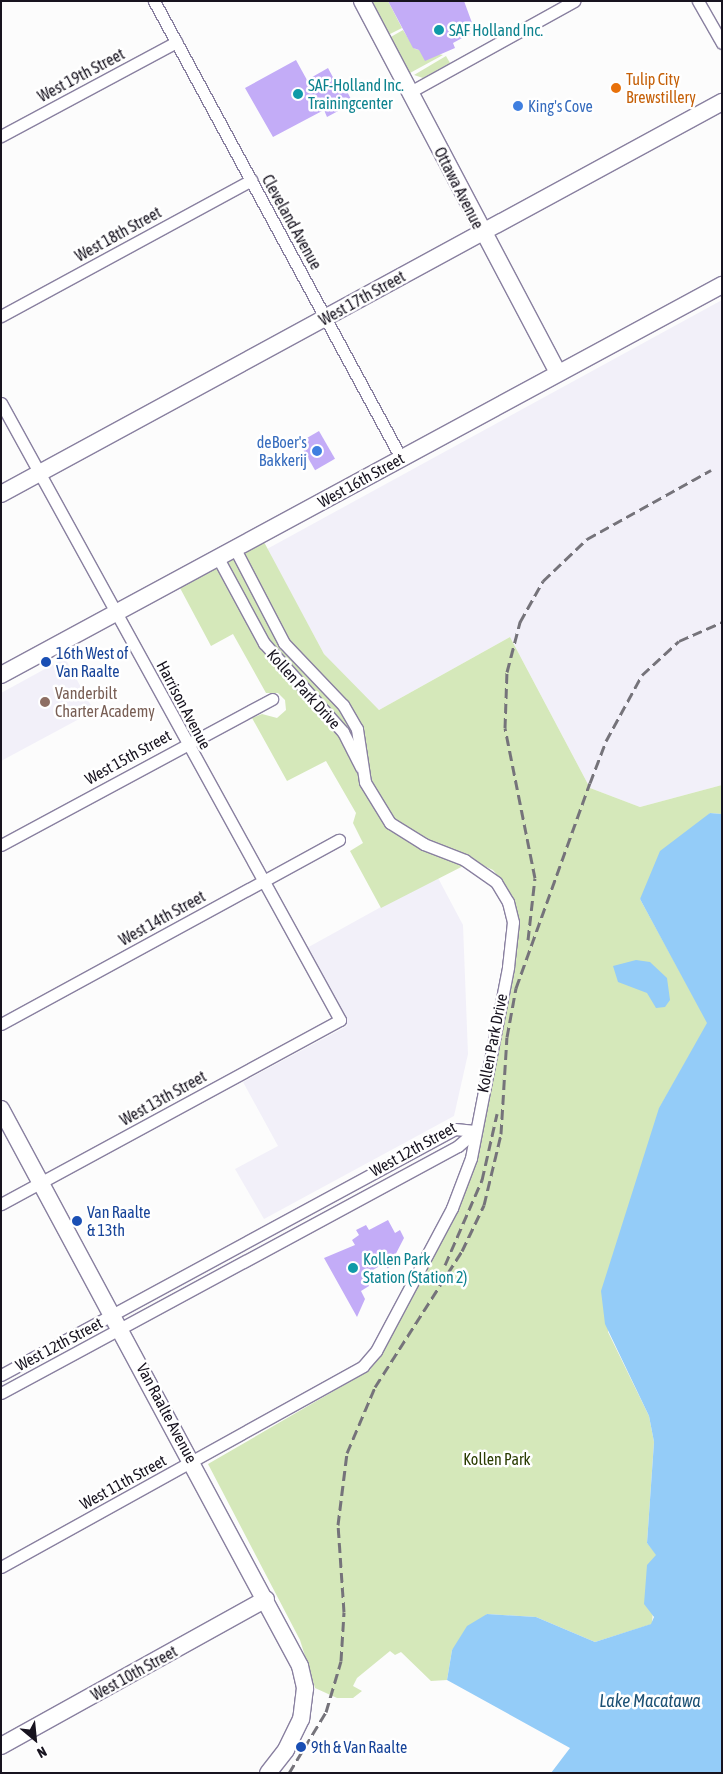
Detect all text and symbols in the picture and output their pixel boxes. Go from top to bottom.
place label: SAF Holland Inc. [449,20,543,40]
marker: SAF Holland Inc. [433,24,445,36]
street label: West 19th Street [34,44,128,106]
place label: Tulip City Brewstillery [626,69,696,107]
place label: SAF-Holland Inc. Trainingcenter [308,75,404,113]
marker: Tulip City Brewstillery [610,82,622,94]
marker: SAF-Holland Inc. Trainingcenter [292,88,304,100]
place label: King's Cove [528,96,593,116]
marker: King's Cove [512,100,524,112]
street label: Ottawa Avenue [430,144,488,232]
street label: Cleveland Avenue [258,171,326,273]
street label: West 18th Street [72,202,164,266]
street label: West 17th Street [316,266,408,330]
place label: deBoer's Bakkerij [257,432,307,470]
marker: deBoer's Bakkerij [311,445,323,457]
street label: West 16th Street [315,448,407,512]
place label: 16th West of Van Raalte [56,643,128,681]
street label: Kollen Park Drive [263,645,345,733]
marker: 16th West of Van Raalte [40,656,52,668]
street label: Harrison Avenue [153,658,215,752]
place label: Vanderbilt Charter Academy [55,683,155,721]
marker: Vanderbilt Charter Academy [39,696,51,708]
street label: West 15th Street [82,725,174,789]
street label: West 14th Street [116,886,208,950]
street label: Kollen Park Drive [473,992,511,1094]
street label: West 13th Street [117,1066,209,1130]
street label: West 12th Street [367,1117,459,1181]
place label: Van Raalte & 13th [87,1202,151,1240]
marker: Van Raalte & 13th [71,1215,83,1227]
place label: Kollen Park Station (Station 2) [363,1249,467,1287]
marker: Kollen Park Station (Station 2) [347,1262,359,1274]
street label: West 12th Street [12,1313,106,1375]
street label: Van Raalte Avenue [133,1360,201,1466]
park label: Kollen Park [463,1449,531,1469]
street label: West 11th Street [77,1450,169,1514]
street label: West 10th Street [88,1641,180,1705]
water label: Lake Macatawa [599,1690,701,1712]
north arrow [10,1714,60,1764]
place label: 9th & Van Raalte [311,1737,407,1757]
marker: 9th & Van Raalte [295,1741,307,1753]
text: N [35,1743,49,1761]

